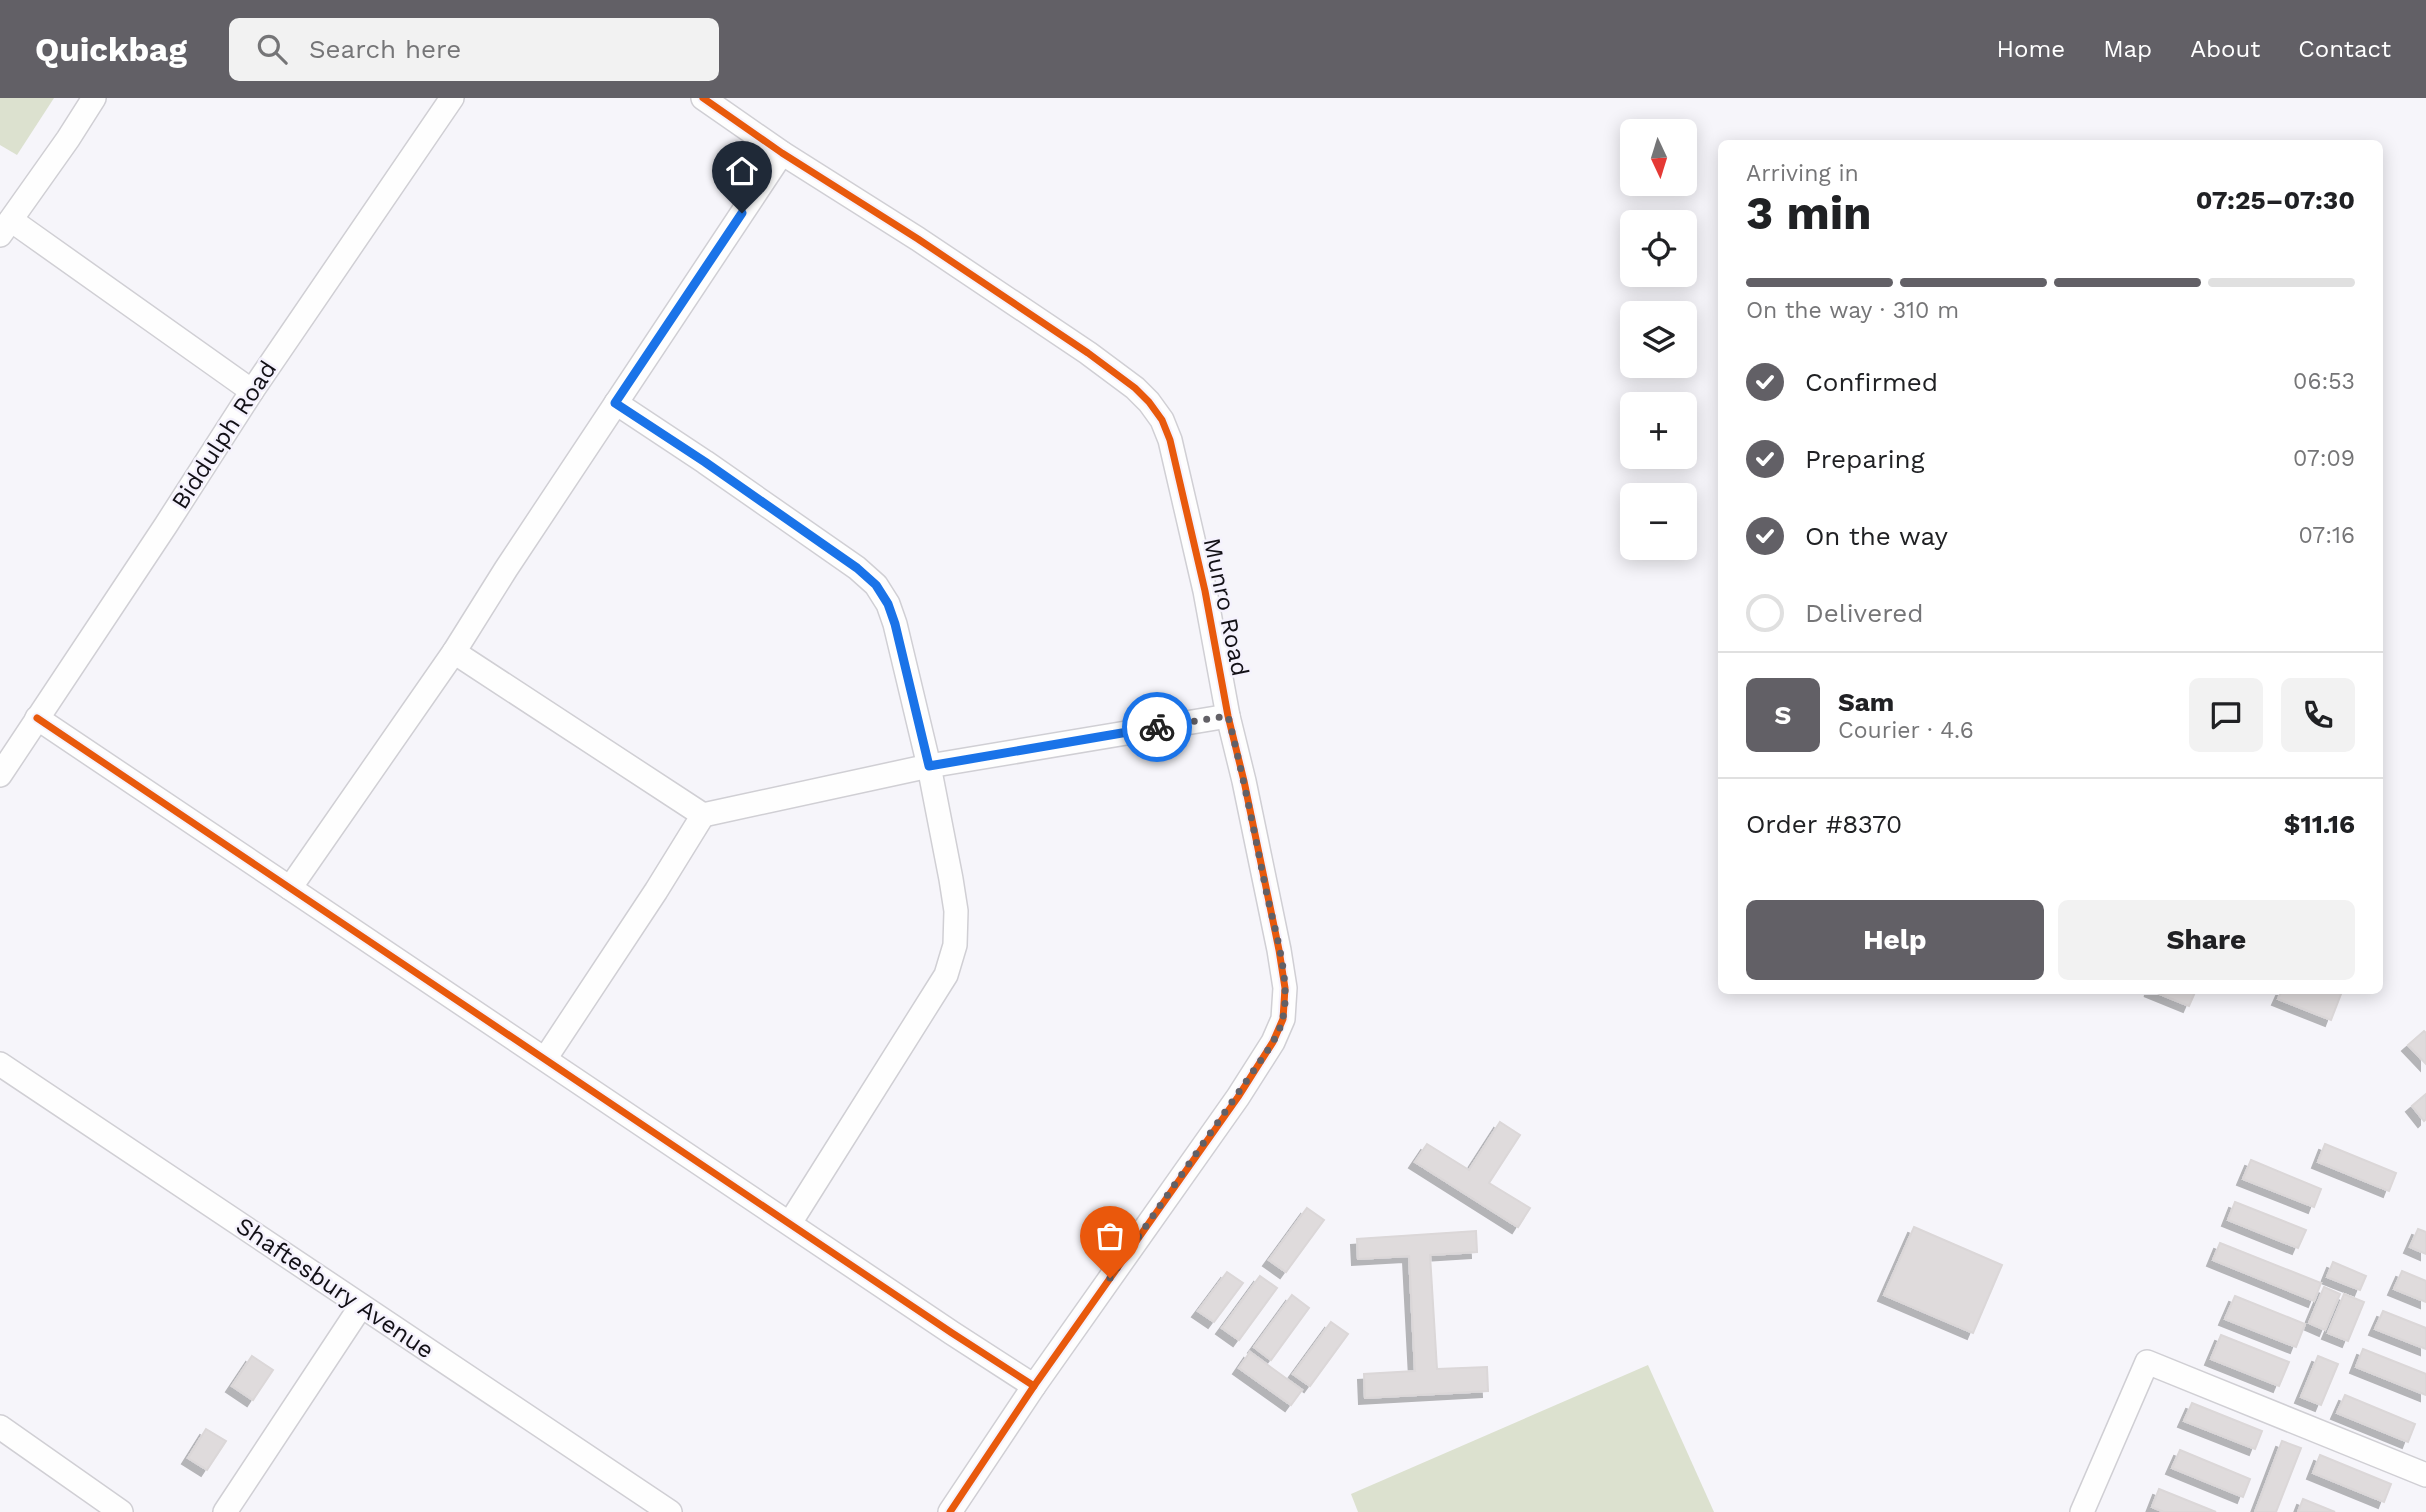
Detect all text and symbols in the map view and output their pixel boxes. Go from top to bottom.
search box [229,18,719,81]
text: Quickbag [35,30,187,69]
icon: search [253,30,291,68]
text: Search here [309,34,461,64]
text: Home [1997,35,2065,63]
text: Map [2103,35,2152,63]
text: About [2190,35,2260,63]
text: Contact [2298,35,2391,63]
north arrow [1620,119,1698,196]
map controls [1620,119,1697,560]
pin [712,141,772,213]
icon: home [723,152,761,190]
text: Arriving in [1746,160,1859,187]
text: 07:25–07:30 [2196,185,2355,215]
text: 3 min [1746,186,1872,240]
button: locate [1620,210,1697,287]
text: On the way · 310 m [1746,297,1959,324]
button: layers [1620,301,1697,378]
street label: Biddulph Road [166,356,282,514]
icon: check [1746,363,1784,401]
text: Confirmed [1805,367,1938,397]
text: 06:53 [2293,368,2355,395]
button: + [1620,392,1697,469]
icon: check [1746,440,1784,478]
text: Preparing [1805,444,1925,474]
text: 07:09 [2293,445,2355,472]
button: − [1620,483,1697,560]
icon: check [1746,517,1784,555]
text: On the way [1805,521,1948,551]
text: 07:16 [2298,522,2355,549]
street label: Munro Road [1198,535,1254,679]
text: Delivered [1805,598,1924,628]
button: chat [2189,678,2263,752]
button: phone [2281,678,2355,752]
text: Sam [1838,687,1894,717]
courier [1122,692,1192,762]
text: S [1775,700,1791,730]
icon: bike [1138,708,1176,746]
text: Courier · 4.6 [1838,717,1974,744]
text: Order #8370 [1746,809,1902,839]
text: $11.16 [2284,809,2355,839]
button: Help [1746,900,2044,980]
button: Share [2058,900,2355,980]
pin [1080,1206,1140,1278]
street label: Shaftesbury Avenue [231,1212,439,1364]
icon: bag [1091,1217,1129,1255]

